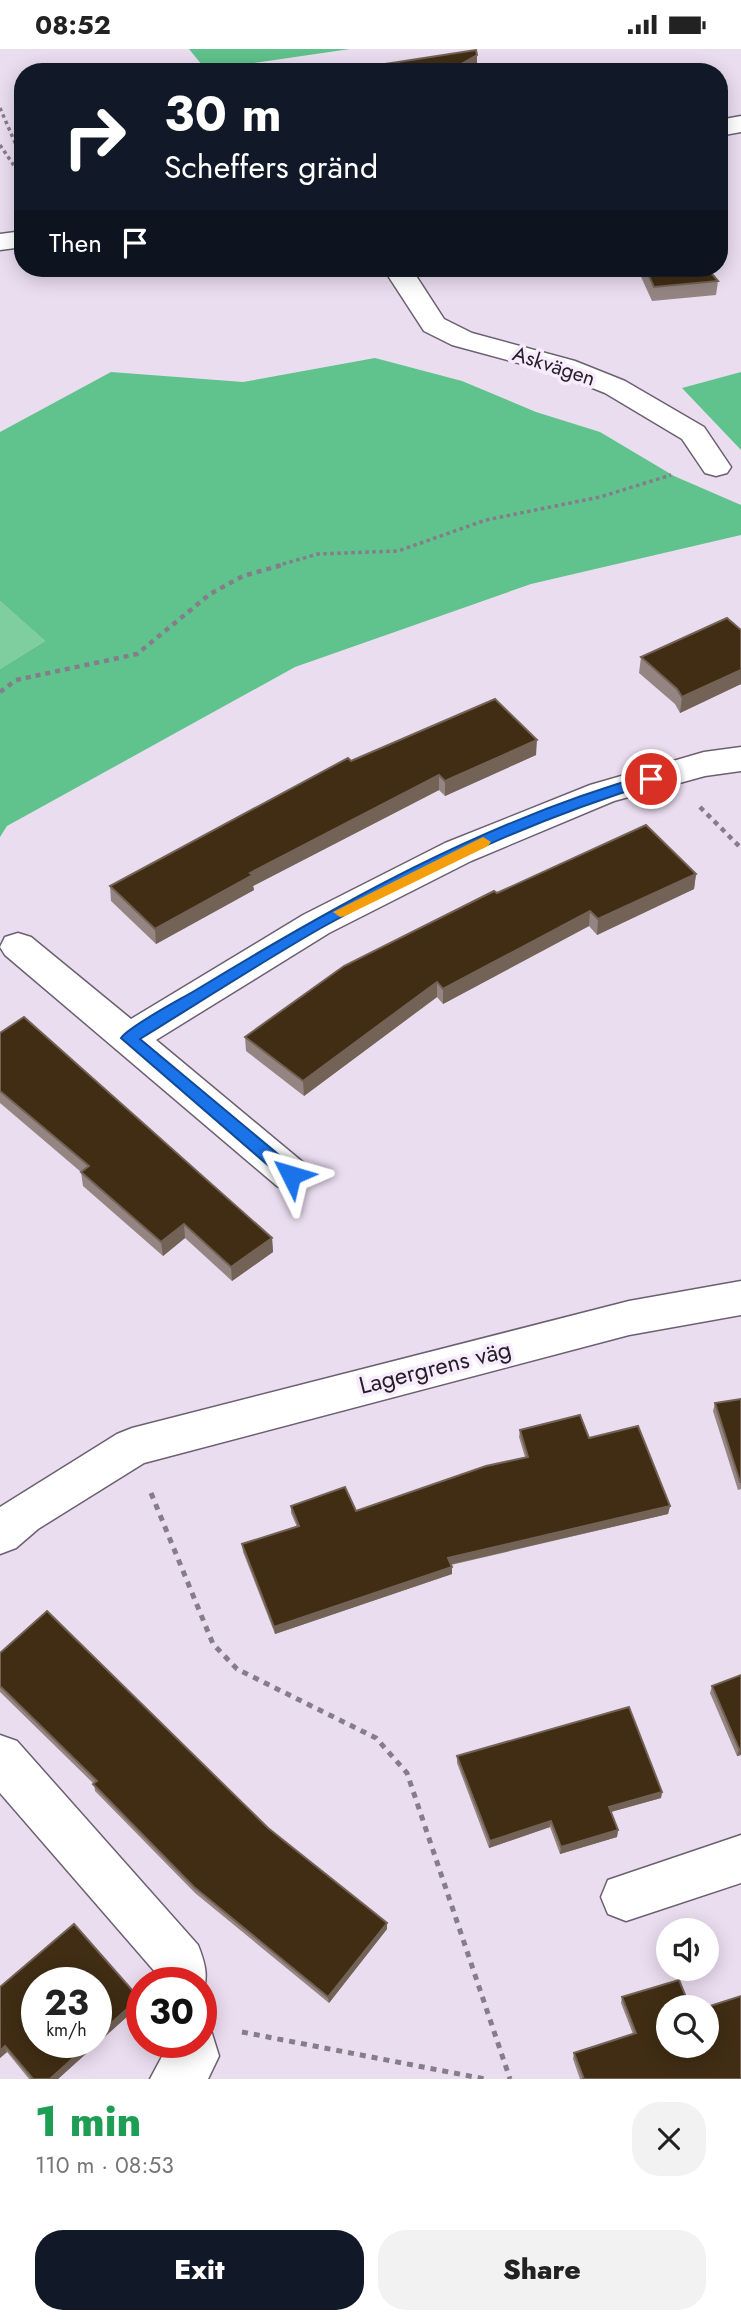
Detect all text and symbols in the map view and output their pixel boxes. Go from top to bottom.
text: 08:52 [35,6,111,44]
text: 30 m [164,79,282,149]
icon: right [49,91,140,182]
text: Scheffers gränd [164,144,378,190]
text: Then [49,224,102,262]
icon: arrive [116,224,154,262]
street label: Askvägen [509,339,599,393]
pin [621,749,681,809]
icon: arrive [632,760,670,798]
position arrow [254,1138,328,1212]
street label: Lagergrens väg [355,1331,515,1403]
map controls [656,1918,719,2058]
button: sound [656,1918,719,1981]
speed limit sign: 30 [126,1967,217,2058]
text: 23 [44,1978,89,2028]
button: search [656,1995,719,2058]
text: km/h [46,2017,87,2043]
text: 1 min [35,2091,141,2152]
button: close [632,2102,706,2176]
text: 110 m · 08:53 [35,2148,174,2182]
button: Exit [35,2230,364,2310]
button: Share [378,2230,706,2310]

